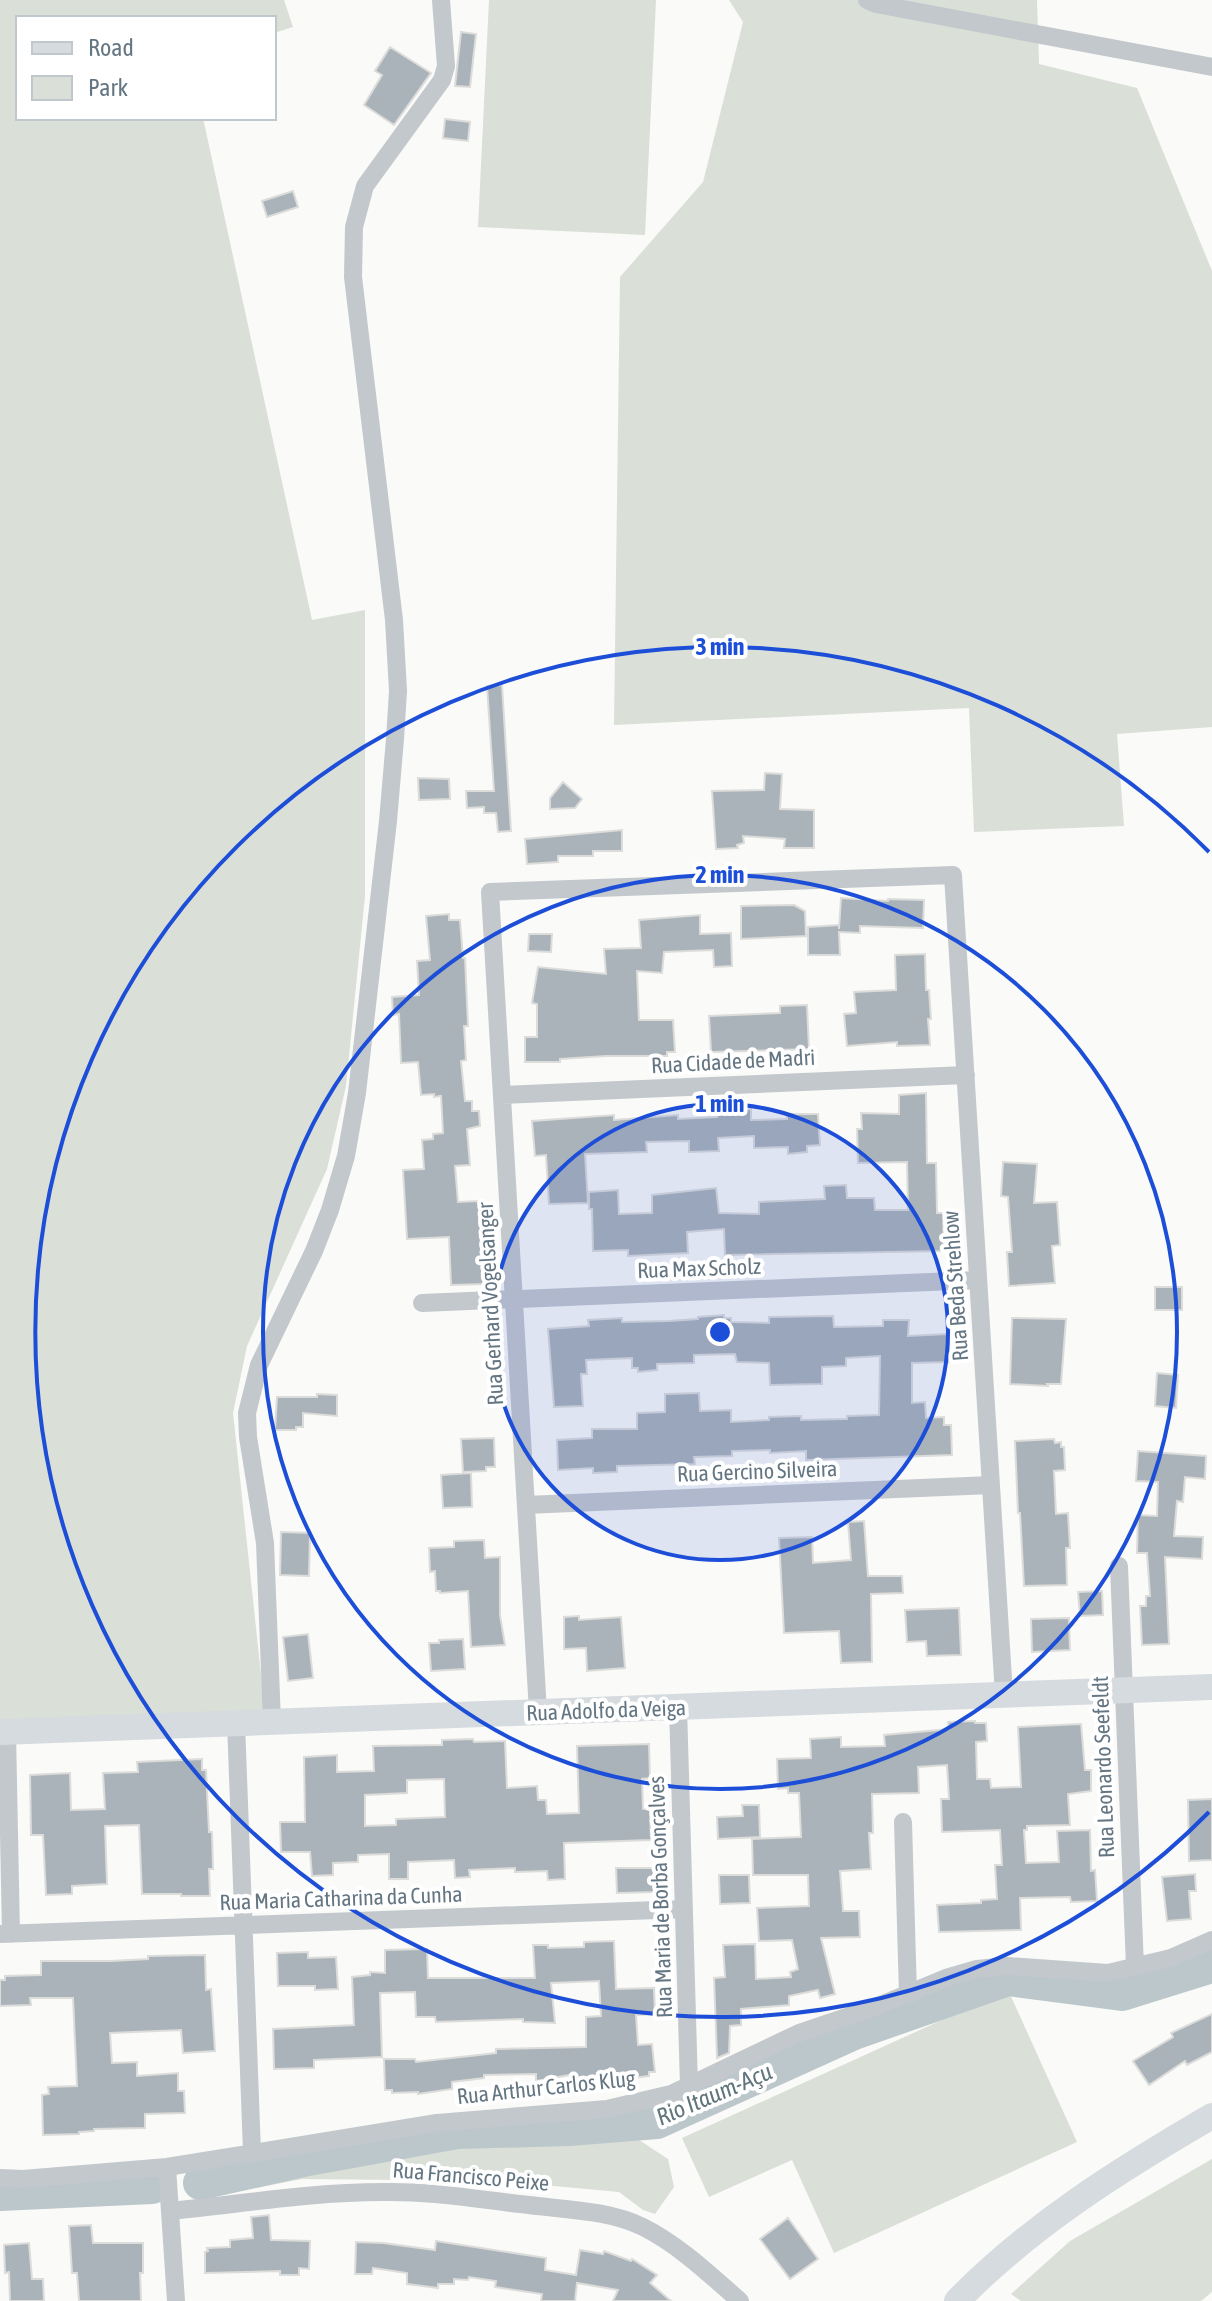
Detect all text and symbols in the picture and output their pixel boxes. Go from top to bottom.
legend [16,16,276,120]
text: Road [88,34,134,61]
text: Park [88,74,129,101]
text: 3 min [695,633,745,660]
text: 2 min [695,861,745,888]
street label: Rua Cidade de Madri [650,1044,816,1078]
text: 1 min [695,1090,745,1117]
street label: Rua Gerhard Vogelsanger [472,1201,508,1406]
street label: Rua Beda Strehlow [937,1210,973,1362]
street label: Rua Max Scholz [637,1253,761,1283]
centre of rings [706,1318,734,1346]
street label: Rua Gercino Silveira [676,1455,838,1487]
street label: Rua Leonardo Seefeldt [1087,1675,1119,1859]
street label: Rua Adolfo da Veiga [526,1694,686,1726]
street label: Rua Maria de Borba Gonçalves [643,1775,677,2019]
street label: Rua Maria Catharina da Cunha [219,1881,463,1915]
water label: Rio Itaum-Açu [652,2057,776,2130]
street label: Rua Arthur Carlos Klug [456,2065,637,2109]
street label: Rua Francisco Peixe [392,2156,550,2196]

